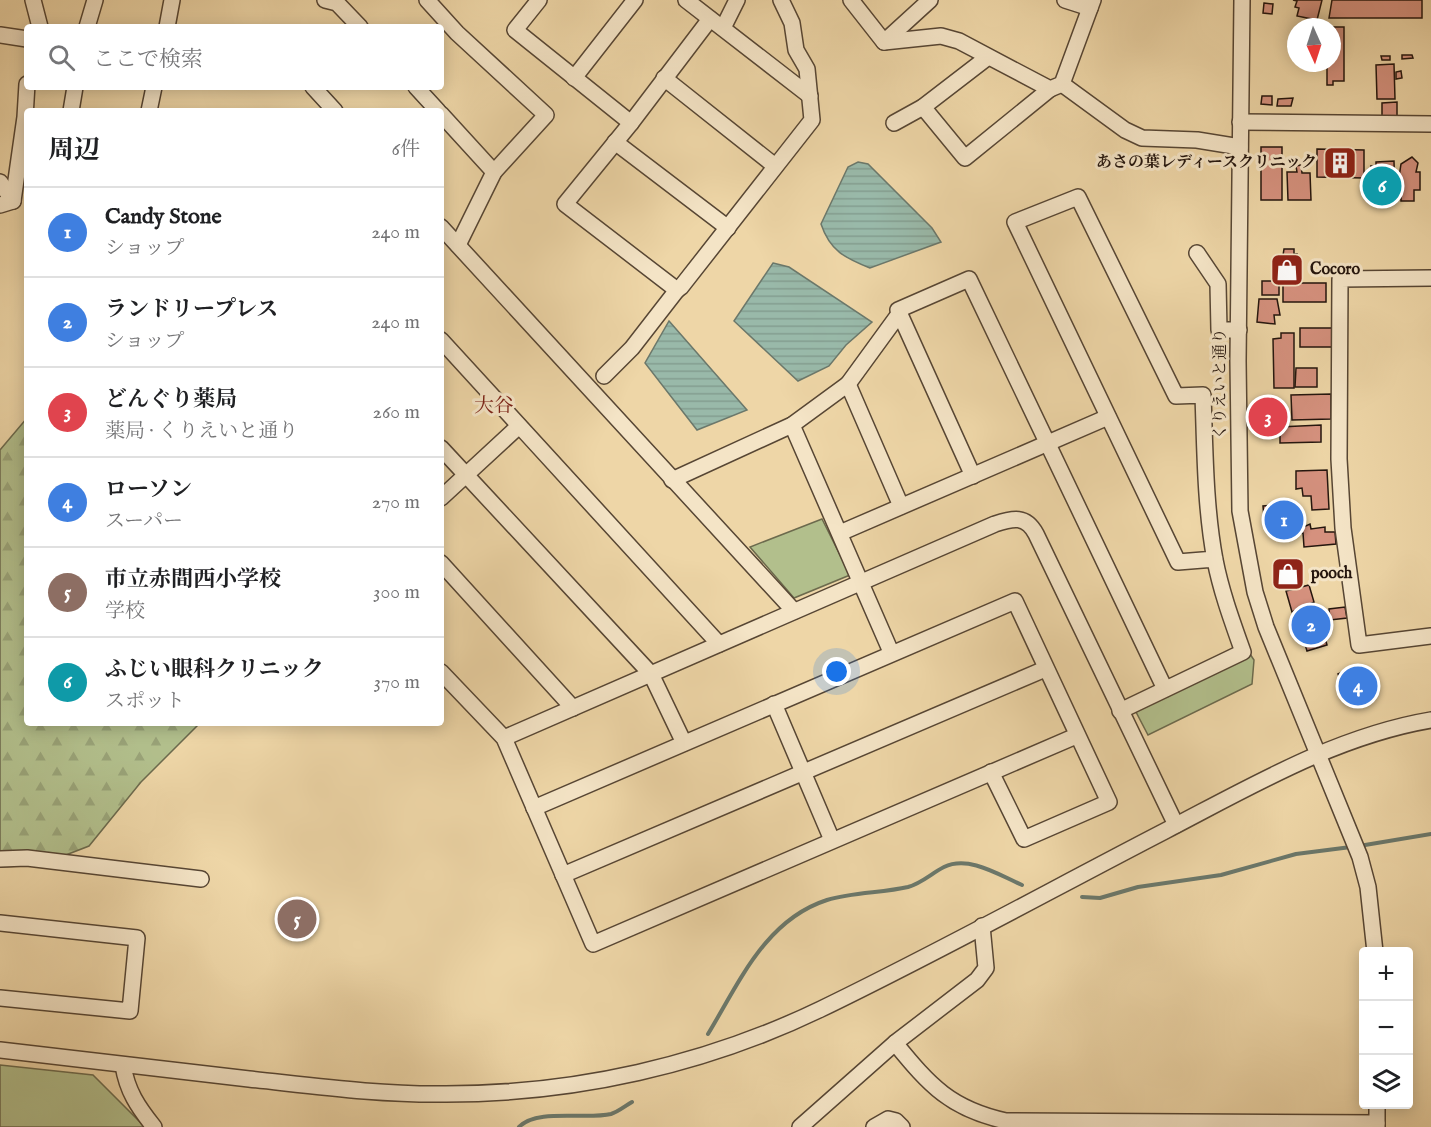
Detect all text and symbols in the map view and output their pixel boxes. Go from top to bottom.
north arrow [1287,18,1341,72]
search box [24,24,444,90]
icon: search [45,41,78,74]
text: ここで検索 [93,46,203,74]
text: 周辺 [48,134,100,167]
text: 6件 [392,137,420,162]
building icon: あさの葉レディースクリニック [1322,145,1358,181]
place label: あさの葉レディースクリニック [1096,153,1317,173]
pin: 6 [1362,164,1402,208]
text: Candy Stone [105,203,222,231]
text: 1 [64,220,71,245]
text: 240 m [371,220,420,245]
text: ショップ [105,236,185,261]
shop icon: Cocoro [1269,252,1305,288]
place label: Cocoro [1310,260,1360,280]
text: ランドリープレス [105,296,278,324]
text: 2 [63,310,72,335]
text: 240 m [371,310,420,335]
street label: くりえいと通り [1211,328,1231,440]
text: ショップ [105,329,185,354]
text: どんぐり薬局 [105,386,237,414]
district label: 大谷 [474,394,514,419]
pin: 3 [1248,394,1288,440]
text: 3 [64,400,71,425]
text: 260 m [373,400,420,425]
text: 薬局 · くりえいと通り [105,419,298,444]
text: ローソン [105,476,192,504]
text: 4 [63,490,72,515]
text: 270 m [372,490,420,515]
pin: 1 [1264,498,1304,542]
text: スーパー [105,509,183,534]
shop icon: pooch [1270,556,1306,592]
place label: pooch [1310,564,1353,584]
text: 市立赤間西小学校 [105,566,281,594]
text: 5 [64,580,71,605]
text: 300 m [373,580,420,605]
text: 学校 [105,599,145,624]
pin: 2 [1292,602,1330,648]
text: ふじい眼科クリニック [105,656,324,684]
your location [822,657,851,686]
pin: 4 [1338,664,1378,708]
text: 6 [63,670,72,695]
text: 370 m [374,670,420,695]
text: スポット [105,689,185,714]
pin: 5 [278,896,316,942]
map controls [1359,947,1413,1109]
button: + [1359,947,1413,1001]
button: − [1359,1001,1413,1055]
button: layers [1359,1055,1413,1109]

